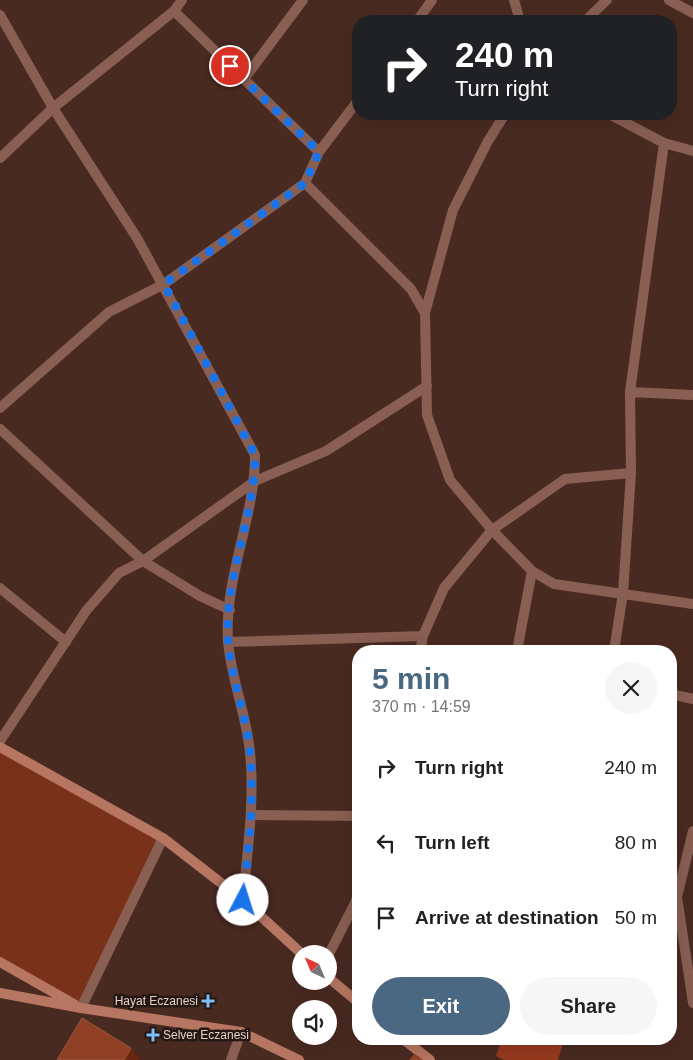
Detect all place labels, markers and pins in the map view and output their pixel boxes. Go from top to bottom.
pin [209,45,251,87]
place label: Hayat Eczanesi [115,994,198,1008]
marker: Hayat Eczanesi [202,995,214,1007]
place label: Selver Eczanesi [163,1028,249,1042]
marker: Selver Eczanesi [147,1029,159,1041]

